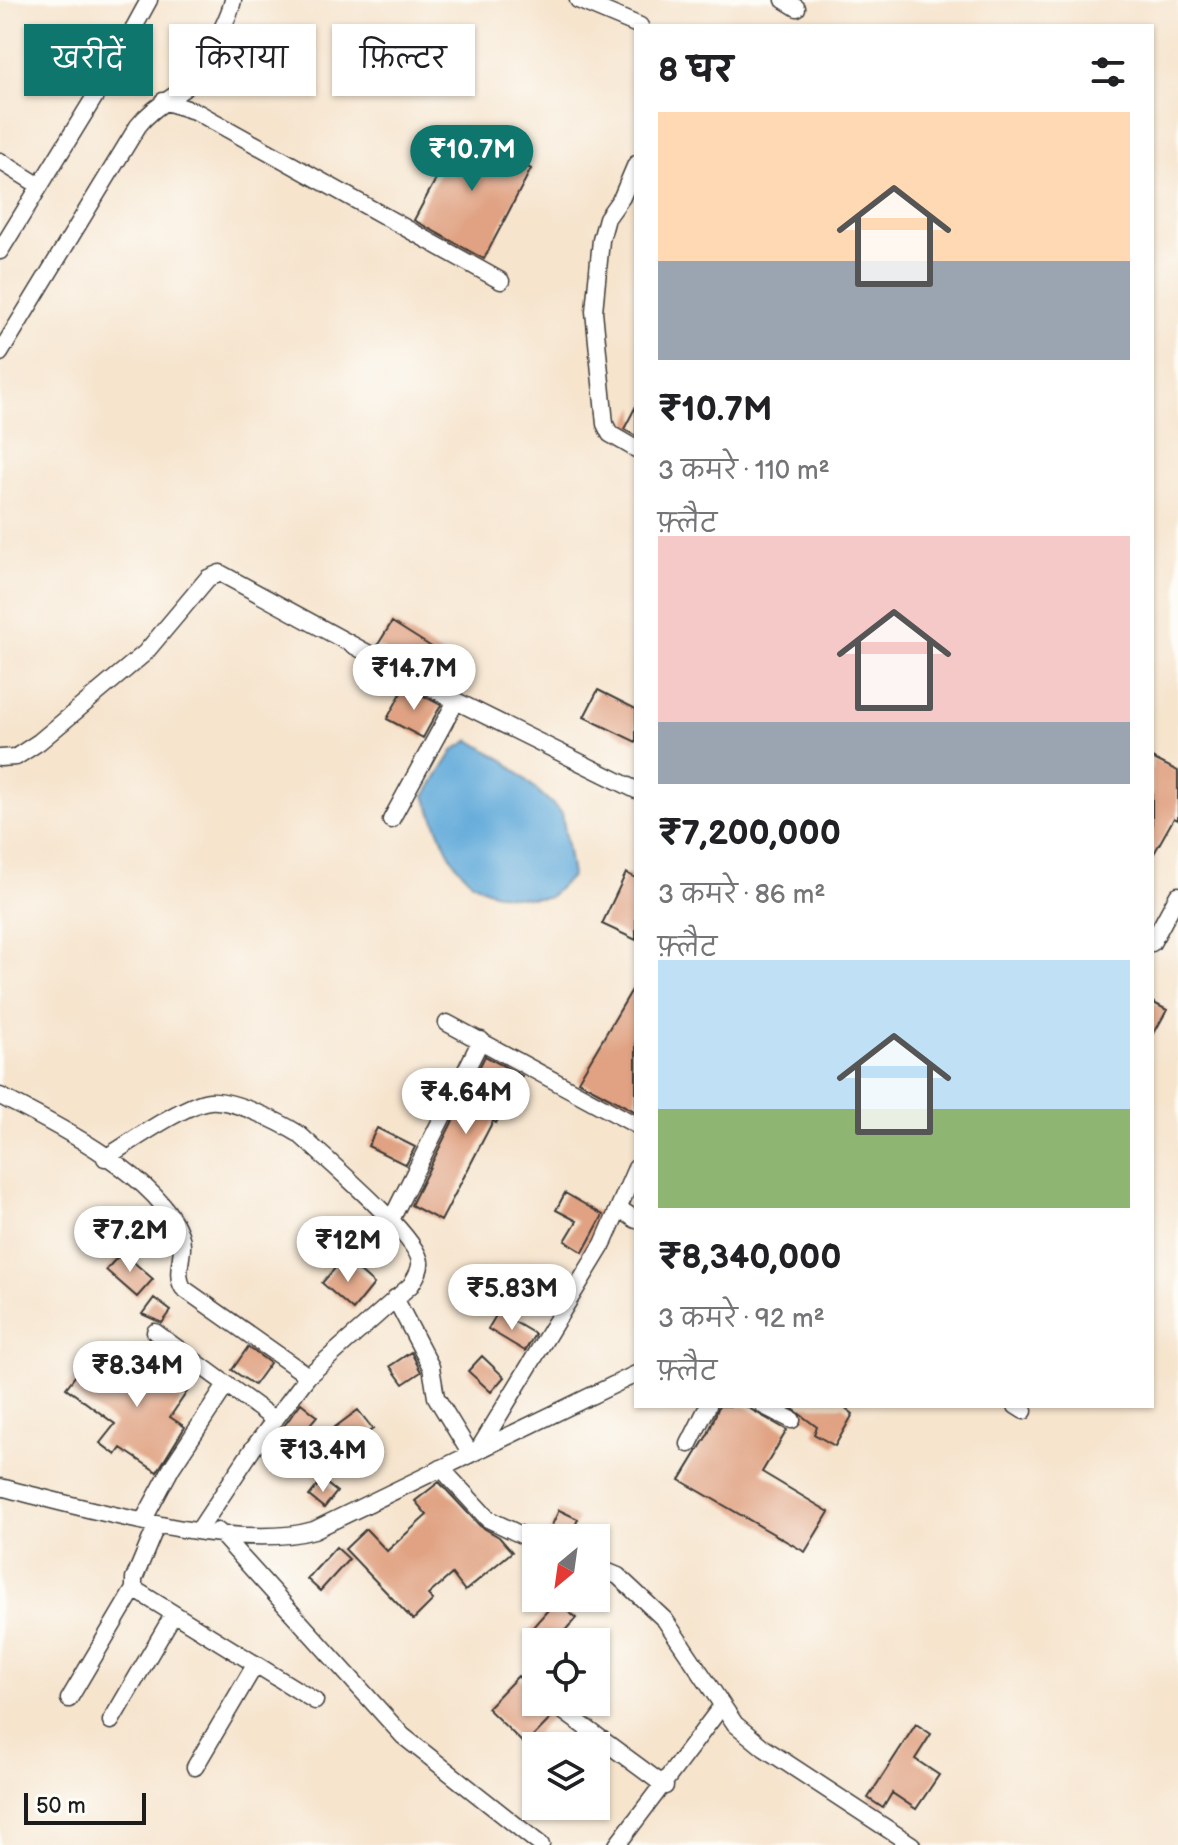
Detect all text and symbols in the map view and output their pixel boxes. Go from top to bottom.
chip: खरीदें [24,24,153,96]
chip: किराया [169,24,316,96]
chip: फ़िल्टर [332,24,475,96]
text: 8 घर [658,50,733,91]
icon: filters [1086,50,1130,94]
pin: ₹10.7M [407,125,537,193]
text: ₹10.7M [428,135,516,166]
icon: home [822,164,966,308]
text: ₹10.7M [658,389,772,430]
text: 3 कमरे · 110 m² [658,456,830,487]
text: फ़्लैट [658,509,717,540]
icon: home [822,588,966,732]
pin: ₹14.7M [349,644,479,712]
text: ₹14.7M [371,654,457,685]
text: ₹7,200,000 [658,813,841,854]
text: 3 कमरे · 86 m² [658,880,825,911]
text: फ़्लैट [658,933,717,964]
icon: home [822,1012,966,1156]
pin: ₹4.64M [401,1068,531,1136]
text: ₹4.64M [420,1078,512,1109]
pin: ₹7.2M [74,1206,186,1274]
text: ₹7.2M [92,1216,168,1247]
pin: ₹12M [301,1216,395,1284]
text: ₹12M [315,1226,381,1257]
text: ₹8,340,000 [658,1237,841,1278]
pin: ₹5.83M [447,1264,577,1332]
text: ₹5.83M [466,1274,558,1305]
text: 3 कमरे · 92 m² [658,1304,825,1335]
pin: ₹8.34M [72,1341,202,1409]
text: ₹8.34M [91,1351,183,1382]
text: फ़्लैट [658,1357,717,1388]
pin: ₹13.4M [258,1426,388,1494]
text: ₹13.4M [279,1436,367,1467]
north arrow [522,1524,610,1612]
map controls [522,1524,610,1820]
button: locate [522,1628,610,1716]
button: layers [522,1732,610,1820]
scale bar [24,1789,146,1825]
text: 50 m [36,1793,86,1820]

